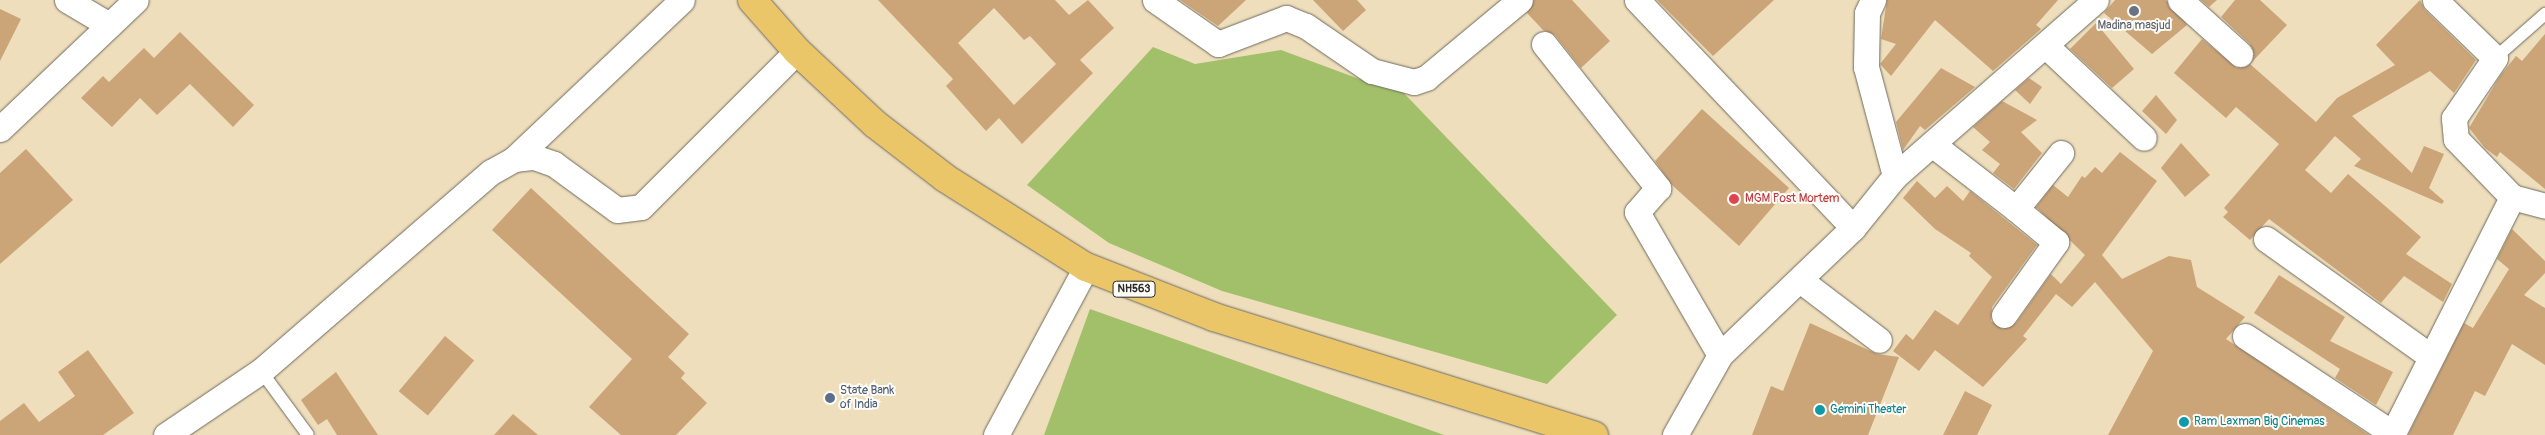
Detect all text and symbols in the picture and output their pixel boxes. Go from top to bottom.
marker: Madina masjud [2128,5,2140,17]
place label: Madina masjud [2097,19,2171,33]
marker: MGM Post Mortem [1727,192,1741,206]
place label: MGM Post Mortem [1745,192,1839,206]
road number: NH563 [1112,280,1156,298]
place label: State Bank of India [840,384,894,412]
marker: State Bank of India [824,392,836,404]
place label: Gemini Theater [1830,403,1906,417]
marker: Gemini Theater [1814,404,1826,416]
place label: Ram Laxman Big Cinemas [2194,415,2325,429]
marker: Ram Laxman Big Cinemas [2178,416,2190,428]

